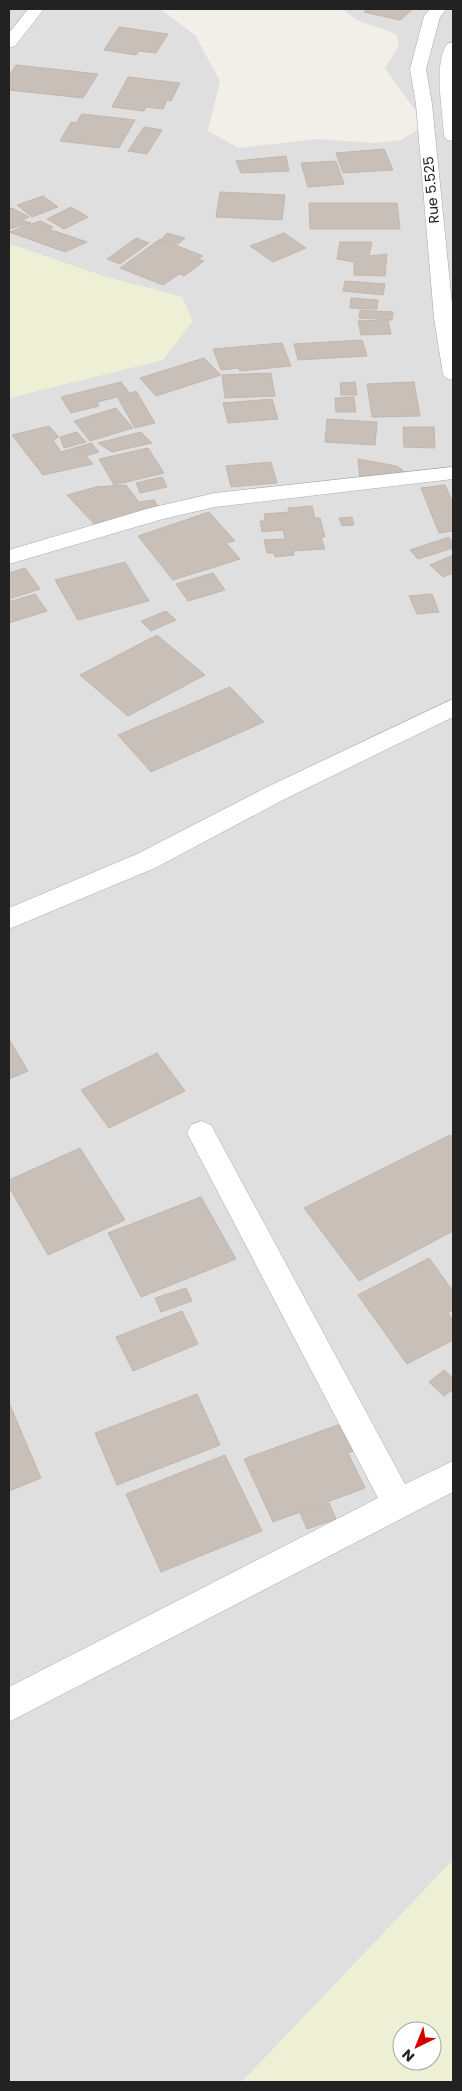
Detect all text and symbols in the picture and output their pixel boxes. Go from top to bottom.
street label: Rue 5.525 [418,156,444,224]
north arrow [392,2021,442,2071]
text: N [397,2045,419,2066]

